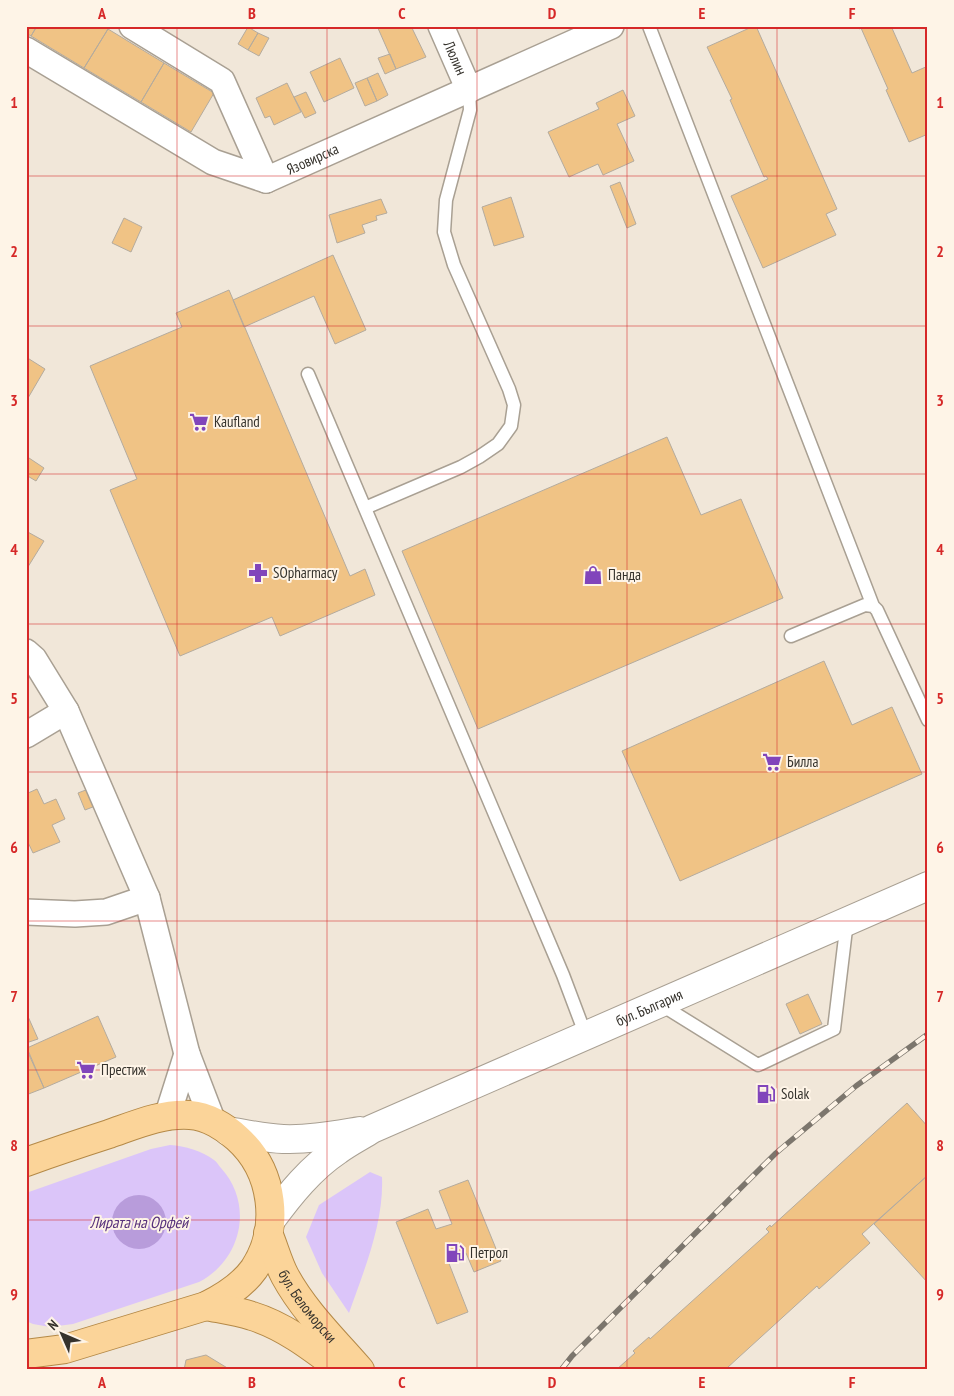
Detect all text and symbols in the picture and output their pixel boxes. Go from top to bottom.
text: A [97,3,107,23]
text: B [248,3,256,23]
text: C [398,3,406,23]
text: D [548,3,557,23]
text: E [699,3,706,23]
text: F [849,3,856,23]
street label: Люлин [439,37,471,78]
text: 1 [10,92,18,112]
text: 1 [936,92,944,112]
street label: Язовирска [283,139,341,179]
text: 2 [10,241,18,261]
text: 2 [936,241,944,261]
text: 3 [10,390,18,410]
text: 3 [936,390,944,410]
supermarket icon: Kaufland [188,411,210,433]
place label: Kaufland [214,412,260,431]
text: 4 [10,539,18,559]
text: 4 [936,539,944,559]
pharmacy icon: SOpharmacy [247,562,269,584]
place label: SOpharmacy [273,563,338,582]
shop icon: Панда [582,564,604,586]
place label: Панда [608,565,641,584]
text: 5 [10,688,18,708]
text: 5 [936,688,944,708]
supermarket icon: Билла [761,751,783,773]
place label: Билла [787,752,818,771]
text: 6 [10,837,18,857]
text: 6 [936,837,944,857]
street label: бул. България [613,984,686,1030]
text: 7 [10,986,18,1006]
text: 7 [936,986,944,1006]
supermarket icon: Престиж [75,1059,97,1081]
place label: Престиж [101,1060,147,1079]
fuel station icon: Solak [755,1083,777,1105]
place label: Solak [781,1084,809,1103]
text: 8 [10,1135,18,1155]
text: 8 [936,1135,944,1155]
water label: Лирата на Орфей [89,1212,190,1232]
fuel station icon: Петрол [444,1242,466,1264]
place label: Петрол [470,1243,508,1262]
street label: бул. Беломорски [274,1267,341,1347]
text: 9 [10,1284,18,1304]
text: 9 [936,1284,944,1304]
north arrow [38,1308,88,1358]
text: N [44,1316,62,1334]
text: A [97,1372,107,1392]
text: B [248,1372,256,1392]
text: C [398,1372,406,1392]
text: D [548,1372,557,1392]
text: E [699,1372,706,1392]
text: F [849,1372,856,1392]

